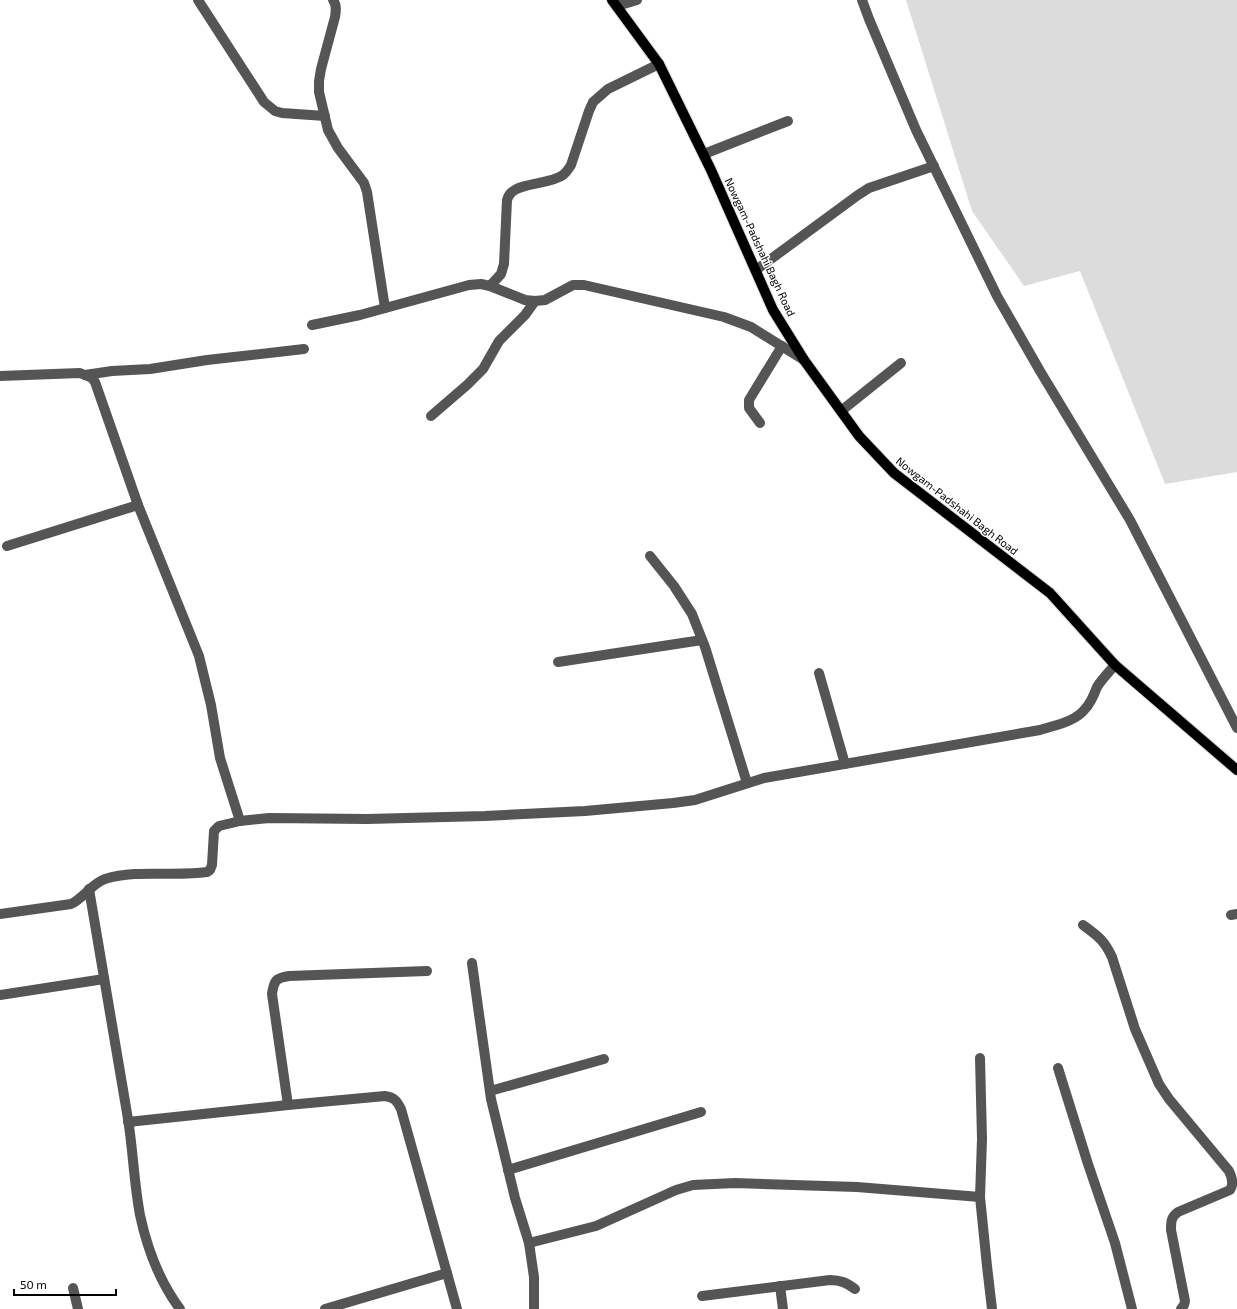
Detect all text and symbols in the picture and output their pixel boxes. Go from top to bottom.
street label: Nowgam-Padshahi Bagh Road [723,175,798,318]
street label: Nowgam-Padshahi Bagh Road [894,454,1021,557]
scale bar [14,1271,116,1297]
text: 50 m [20,1277,47,1291]

